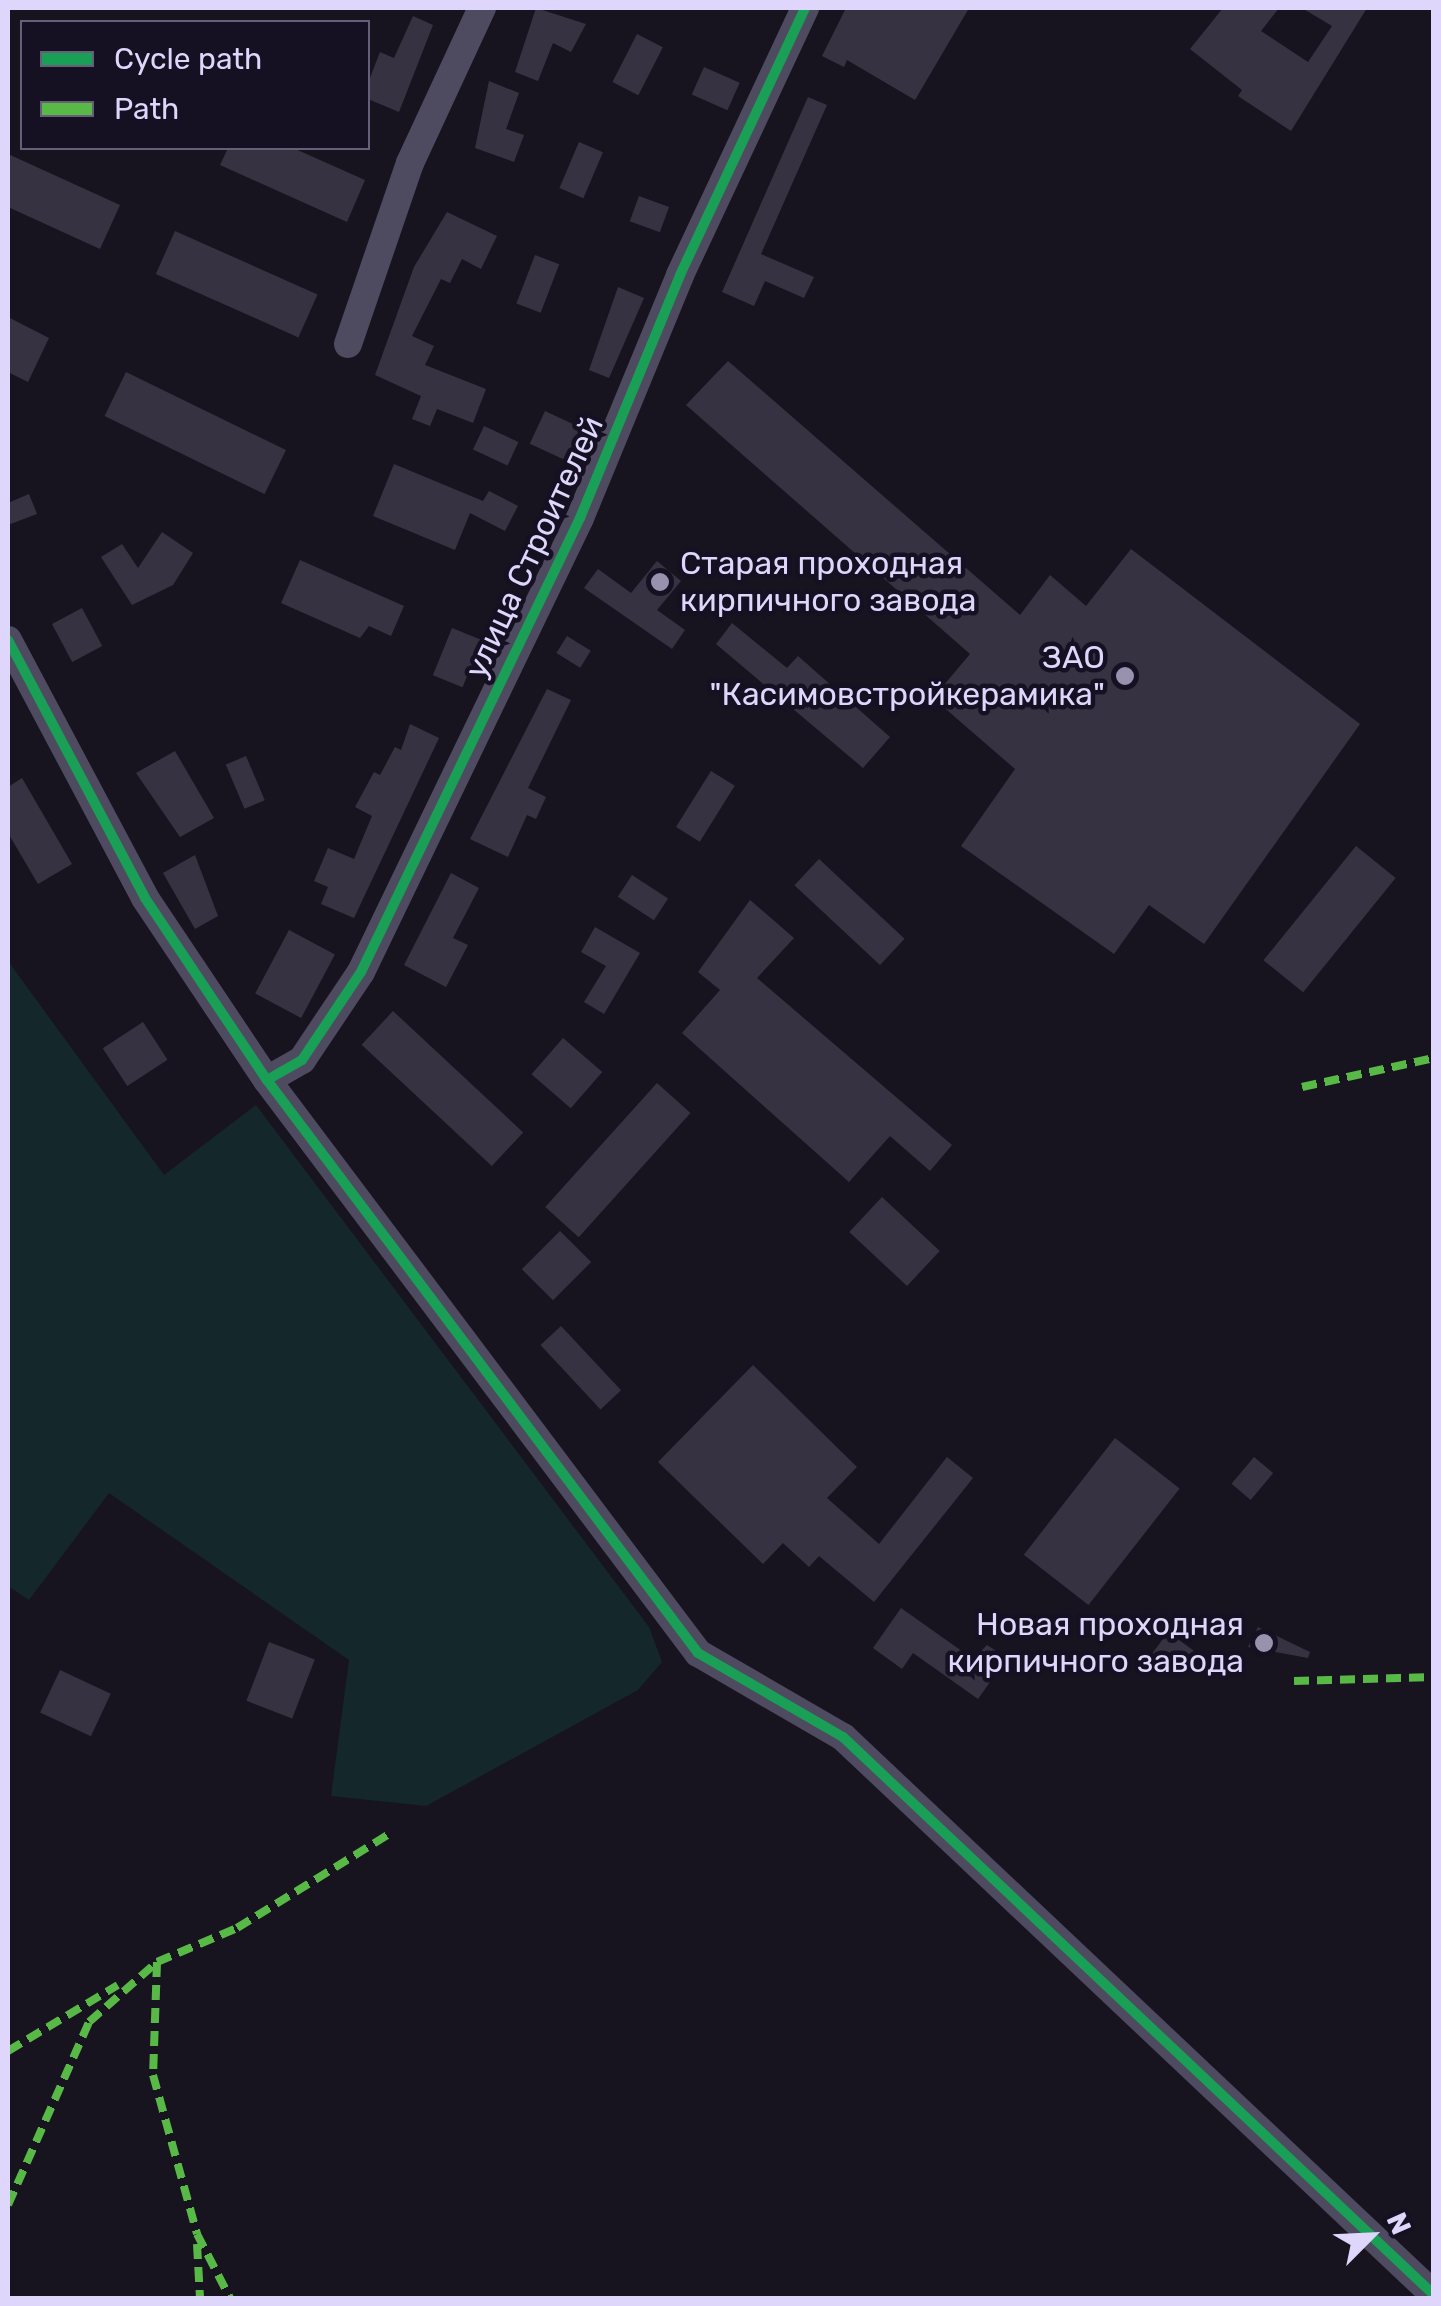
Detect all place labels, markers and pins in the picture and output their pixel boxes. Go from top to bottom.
place label: Старая проходная кирпичного завода [680,545,976,620]
marker: Старая проходная кирпичного завода [649,571,671,593]
place label: ЗАО "Касимовстройкерамика" [709,639,1105,714]
marker: ЗАО "Касимовстройкерамика" [1114,665,1136,687]
place label: Новая проходная кирпичного завода [948,1606,1244,1681]
marker: Новая проходная кирпичного завода [1253,1632,1275,1654]

